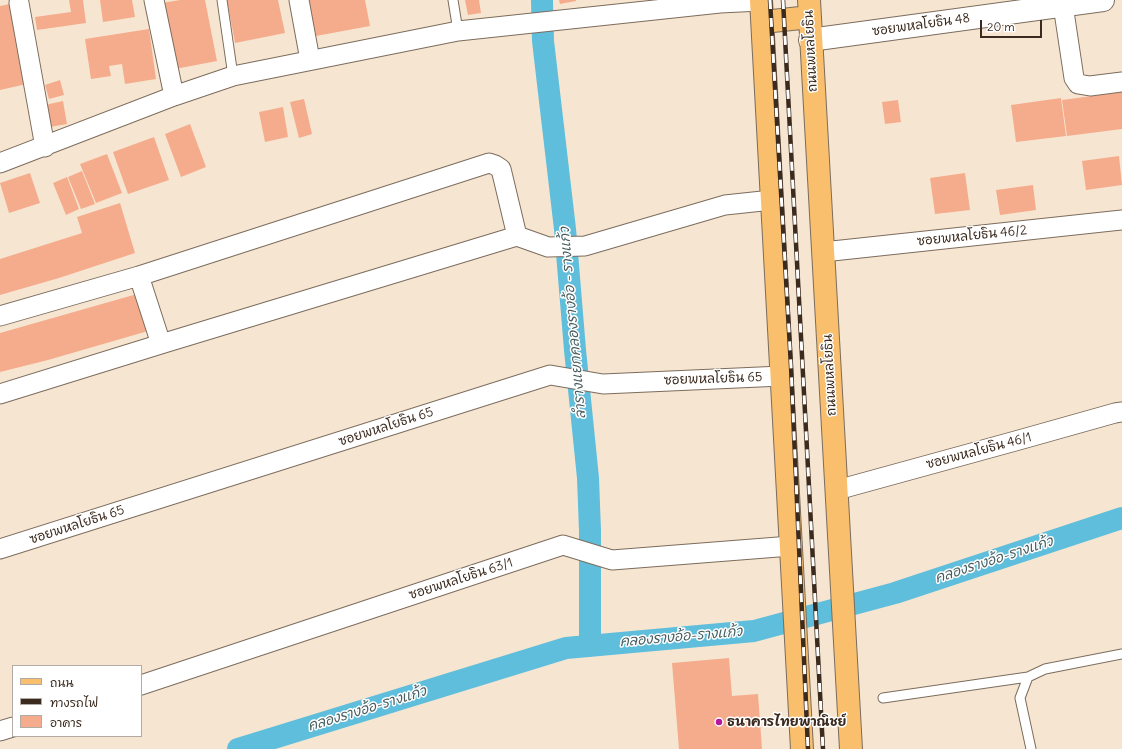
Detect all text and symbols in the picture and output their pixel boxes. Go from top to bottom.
street label: ถนนพหลโยธิน [801,10,821,92]
street label: ซอยพหลโยธิน 48 [871,10,971,40]
scale bar [982,12,1044,38]
text: 20 m [987,19,1015,34]
street label: ซอยพหลโยธิน 46/2 [916,222,1028,250]
water label: ลำรางแยกคลองรางอ้อ - รางแก้ว [556,226,590,420]
street label: ถนนพหลโยธิน [820,334,840,416]
street label: ซอยพหลโยธิน 65 [663,369,763,389]
street label: ซอยพหลโยธิน 65 [337,404,435,450]
street label: ซอยพหลโยธิน 46/1 [925,429,1033,473]
street label: ซอยพหลโยธิน 65 [28,502,126,548]
water label: คลองรางอ้อ-รางแก้ว [933,533,1055,587]
street label: ซอยพหลโยธิน 63/1 [407,555,515,603]
water label: คลองรางอ้อ-รางแก้ว [619,623,743,651]
legend [12,665,142,737]
text: ถนน [50,675,74,690]
water label: คลองรางอ้อ-รางแก้ว [306,683,428,735]
text: ทางรถไฟ [50,695,98,710]
place label: ธนาคารไทยพาณิชย์ [727,714,846,730]
text: อาคาร [50,715,82,730]
marker: ธนาคารไทยพาณิชย์ [714,717,724,727]

